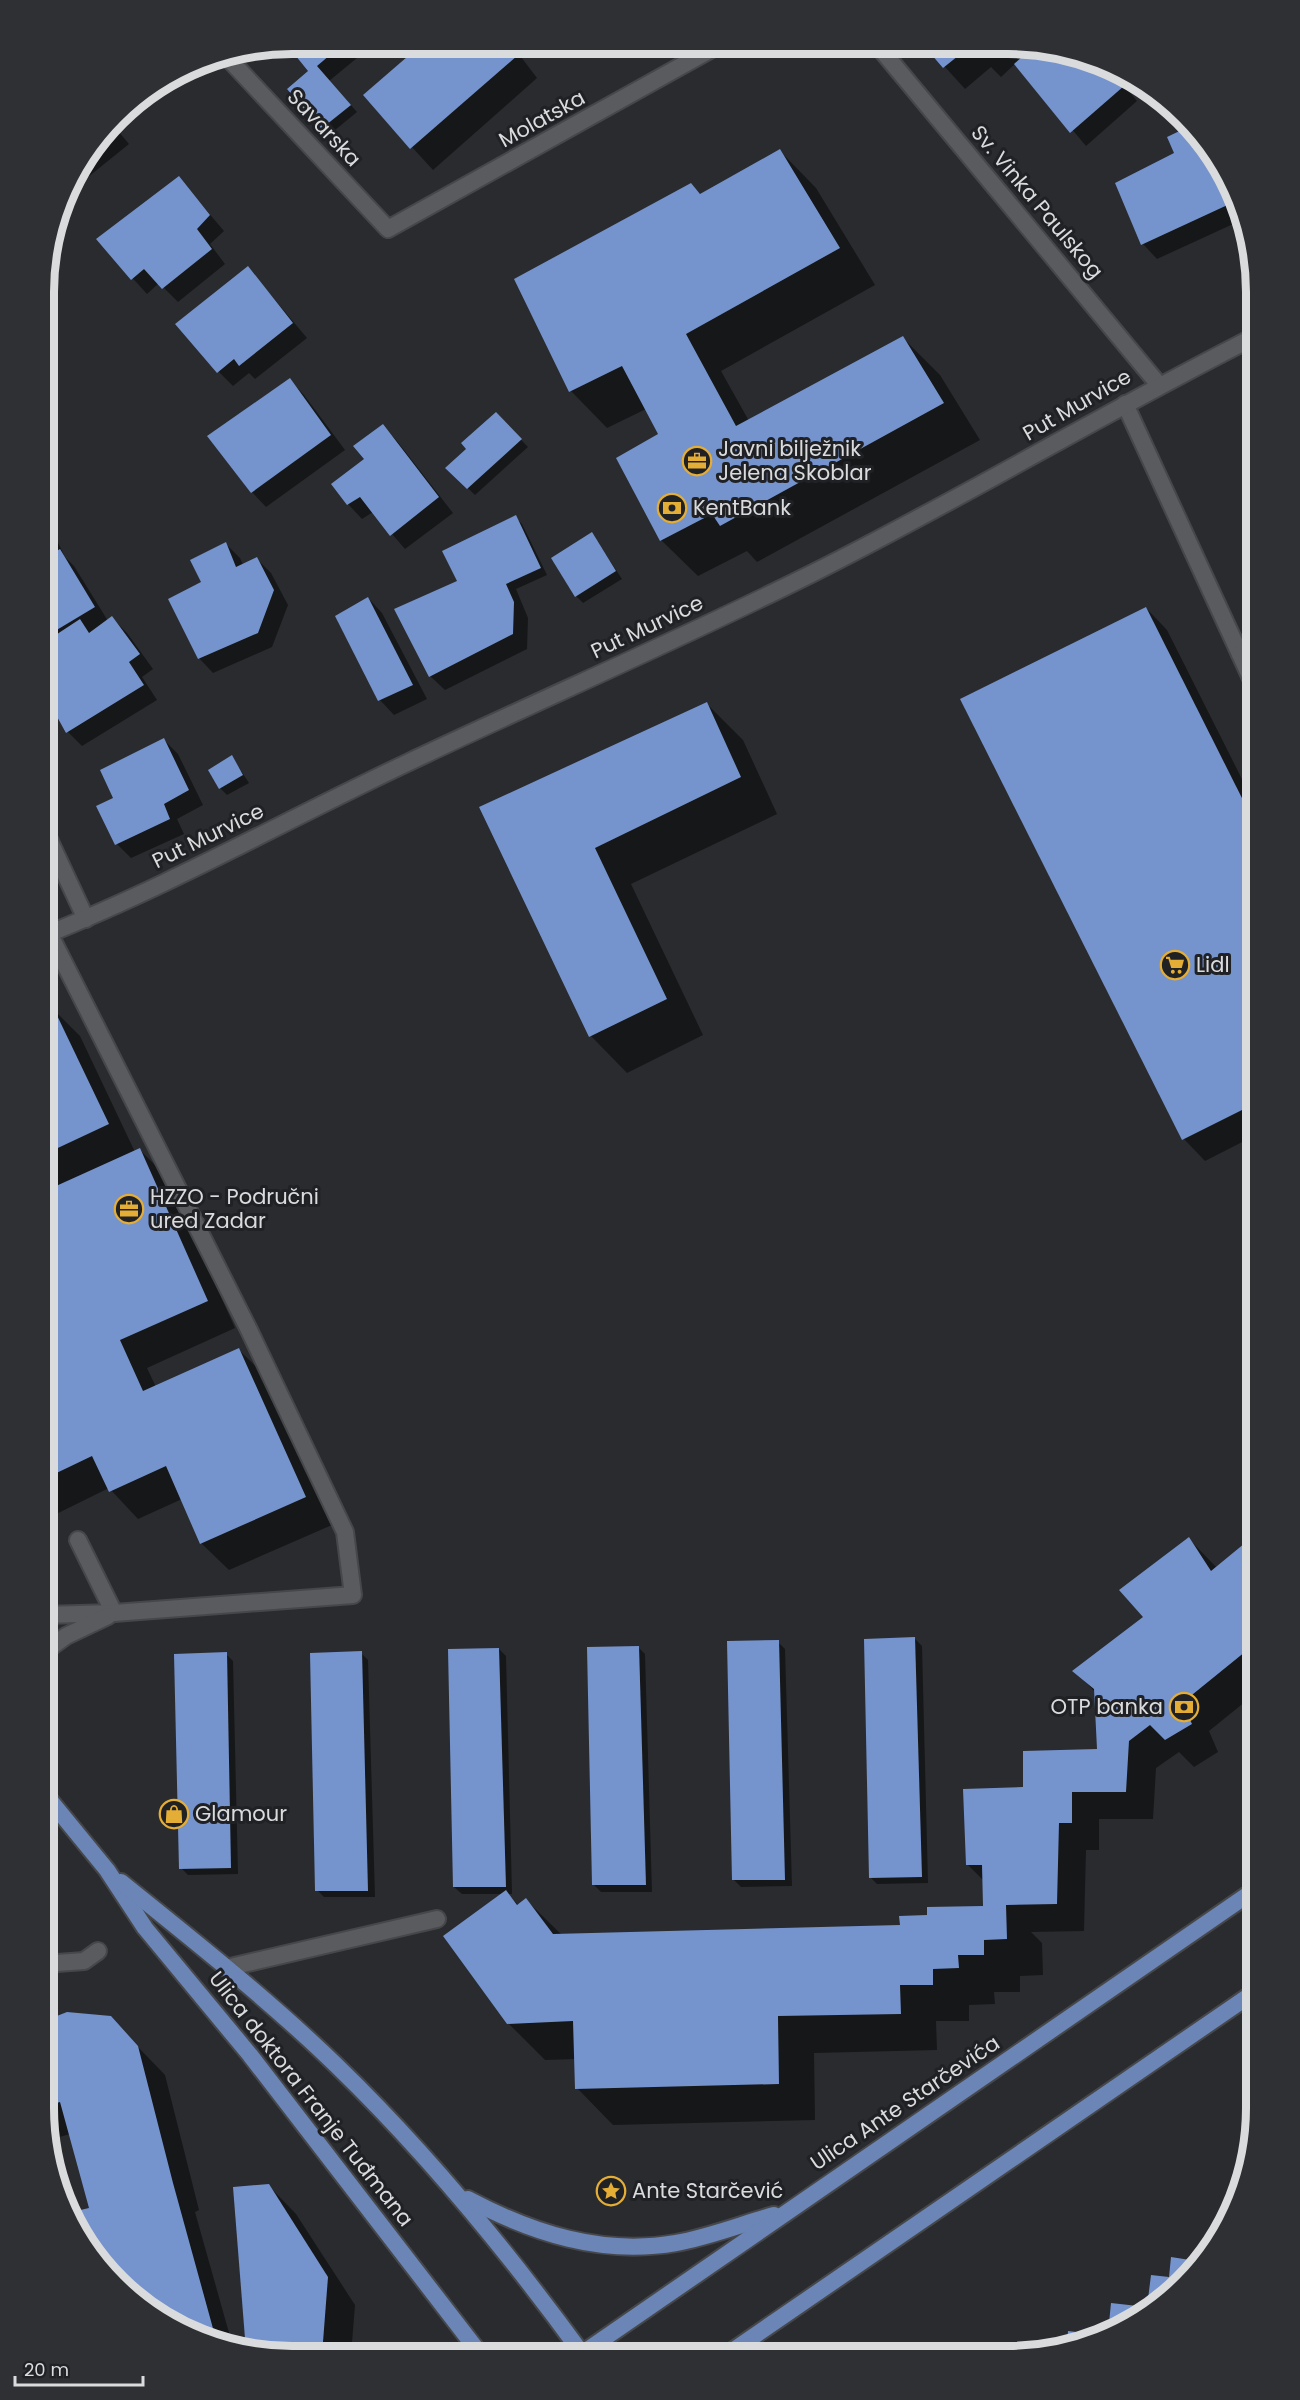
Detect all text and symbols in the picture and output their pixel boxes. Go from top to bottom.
street label: Savarska [281,83,368,173]
street label: Molatska [493,83,590,154]
street label: Sv. Vinka Paulskog [965,119,1110,285]
street label: Put Murvice [1017,362,1136,447]
place label: Javni bilježnik Jelena Skoblar [718,434,872,487]
office icon: Javni bilježnik Jelena Skoblar [681,445,713,477]
bank icon: KentBank [656,492,688,524]
place label: KentBank [693,493,791,522]
street label: Put Murvice [586,588,708,665]
street label: Put Murvice [147,796,268,875]
supermarket icon: Lidl [1159,949,1191,981]
place label: Lidl [1196,950,1230,979]
place label: HZZO - Područni ured Zadar [150,1182,319,1235]
office icon: HZZO - Područni ured Zadar [113,1193,145,1225]
bank icon: OTP banka [1168,1691,1200,1723]
place label: OTP banka [1051,1692,1163,1721]
shop icon: Glamour [158,1798,190,1830]
place label: Glamour [195,1799,287,1828]
street label: Ulica doktora Franje Tuđmana [203,1965,420,2232]
street label: Ulica Ante Starčevića [804,2028,1005,2177]
place icon: Ante Starčević [595,2175,627,2207]
place label: Ante Starčević [632,2176,783,2205]
scale bar [15,2349,142,2387]
text: 20 m [24,2357,69,2382]

